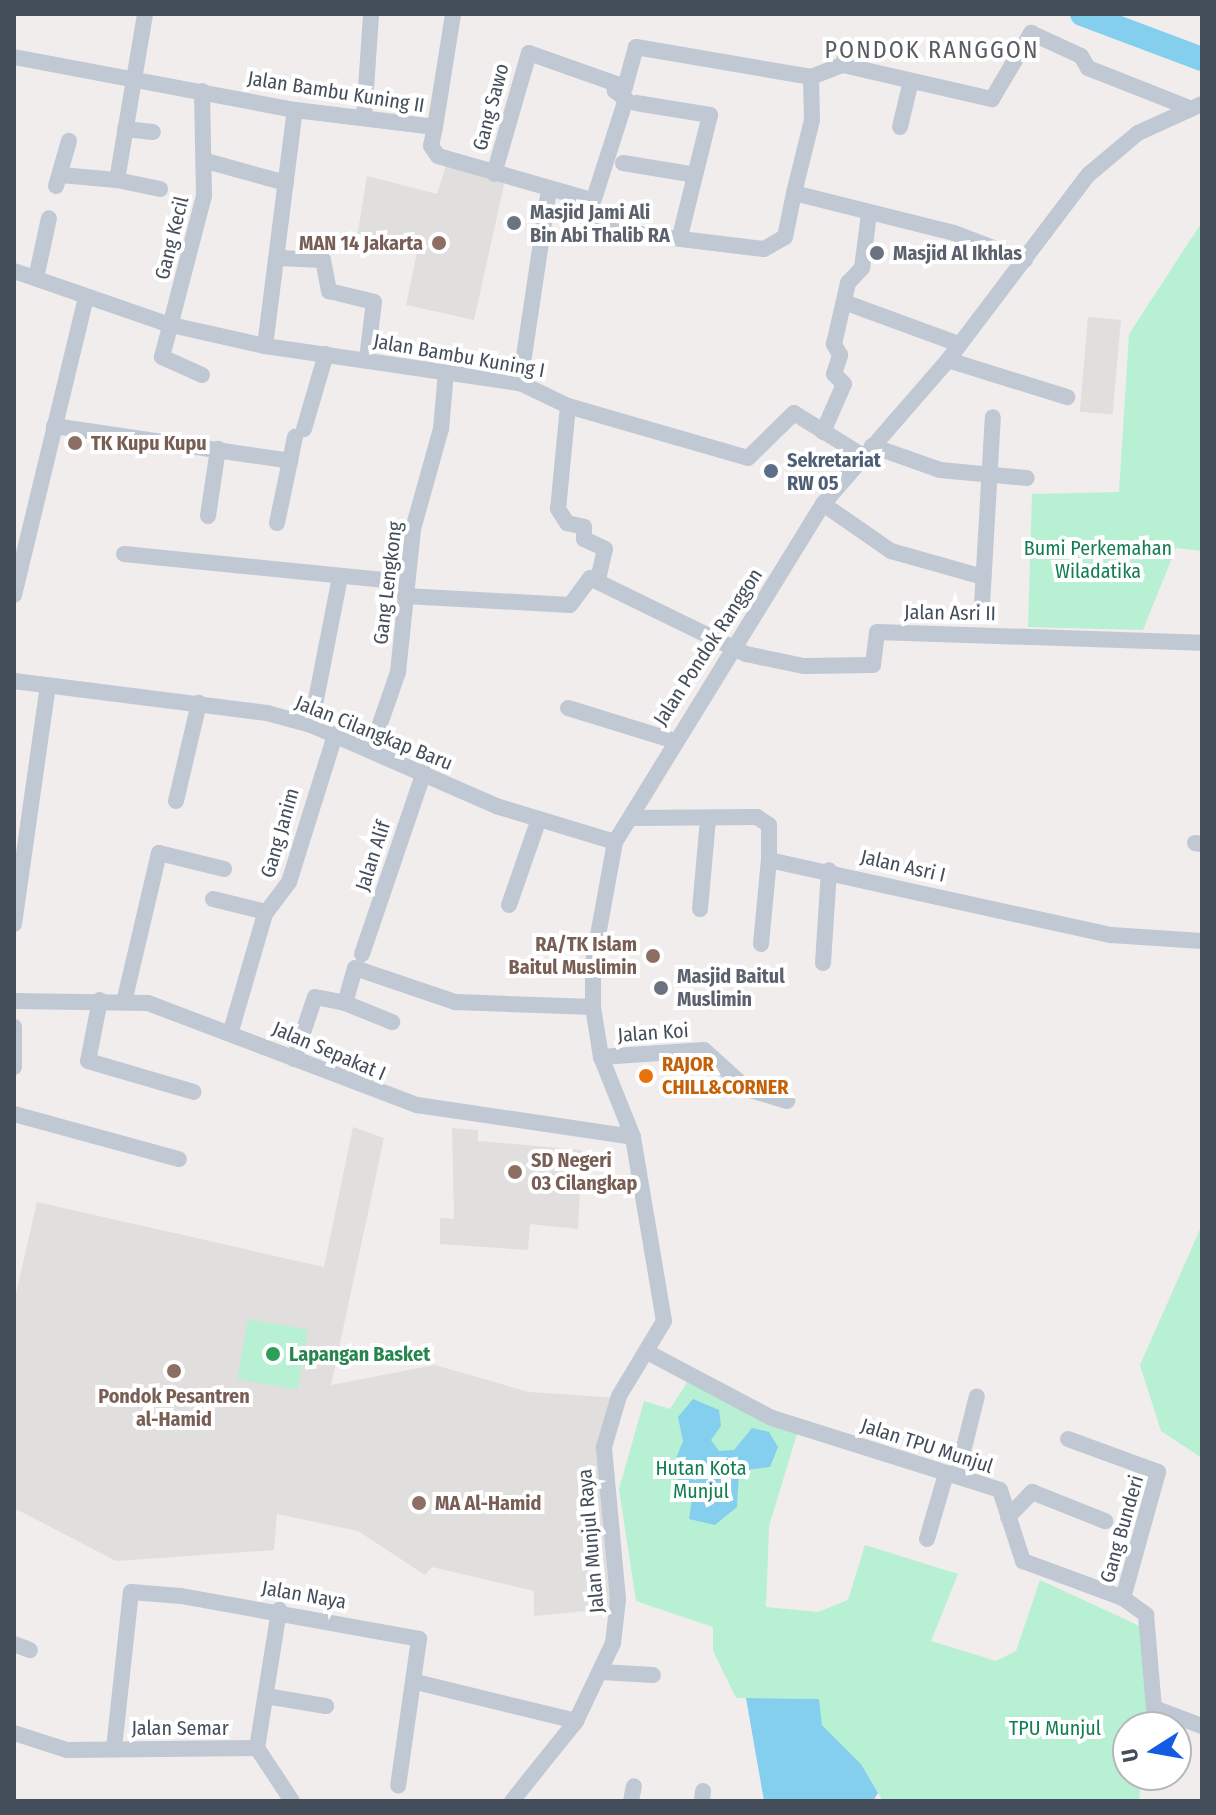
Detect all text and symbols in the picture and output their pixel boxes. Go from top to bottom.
district label: PONDOK RANGGON [825,37,1039,65]
street label: Gang Sawo [468,61,514,153]
street label: Jalan Bambu Kuning II [246,66,426,118]
street label: Gang Kecil [150,194,194,282]
place label: Masjid Jami Ali Bin Abi Thalib RA [530,200,670,247]
marker: Masjid Jami Ali Bin Abi Thalib RA [505,214,523,232]
place label: MAN 14 Jakarta [299,231,423,255]
marker: MAN 14 Jakarta [430,234,448,252]
place label: Masjid Al Ikhlas [893,241,1022,265]
marker: Masjid Al Ikhlas [868,244,886,262]
street label: Jalan Bambu Kuning I [371,329,547,383]
place label: TK Kupu Kupu [91,431,207,455]
marker: TK Kupu Kupu [66,434,84,452]
place label: Sekretariat RW 05 [787,448,881,495]
marker: Sekretariat RW 05 [762,462,780,480]
street label: Gang Lengkong [369,520,407,646]
park label: Bumi Perkemahan Wiladatika [1024,537,1172,584]
street label: Jalan Pondok Ranggon [648,564,768,730]
street label: Jalan Asri II [904,600,996,626]
street label: Jalan Cilangkap Baru [292,690,456,776]
street label: Gang Janim [256,785,304,881]
street label: Jalan Alif [350,818,396,894]
street label: Jalan Asri I [858,845,948,887]
place label: RA/TK Islam Baitul Muslimin [509,932,637,979]
marker: RA/TK Islam Baitul Muslimin [644,947,662,965]
place label: Masjid Baitul Muslimin [677,964,785,1011]
marker: Masjid Baitul Muslimin [652,979,670,997]
street label: Jalan Sepakat I [269,1016,389,1086]
street label: Jalan Koi [617,1019,689,1047]
place label: RAJOR CHILL&CORNER [662,1052,789,1099]
marker: RAJOR CHILL&CORNER [637,1067,655,1085]
place label: SD Negeri 03 Cilangkap [531,1148,637,1195]
marker: SD Negeri 03 Cilangkap [506,1163,524,1181]
place label: Lapangan Basket [289,1342,430,1366]
marker: Lapangan Basket [264,1345,282,1363]
marker: Pondok Pesantren al-Hamid [165,1362,183,1380]
place label: Pondok Pesantren al-Hamid [98,1384,250,1431]
street label: Jalan TPU Munjul [858,1413,996,1479]
park label: Hutan Kota Munjul [655,1457,747,1504]
street label: Jalan Munjul Raya [573,1468,609,1614]
street label: Gang Bunderi [1095,1473,1149,1585]
place label: MA Al-Hamid [435,1491,541,1515]
marker: MA Al-Hamid [410,1494,428,1512]
street label: Jalan Naya [260,1576,348,1614]
north arrow [1112,1711,1192,1791]
street label: Jalan Semar [131,1716,229,1740]
park label: TPU Munjul [1009,1716,1101,1740]
text: U [1115,1746,1144,1764]

